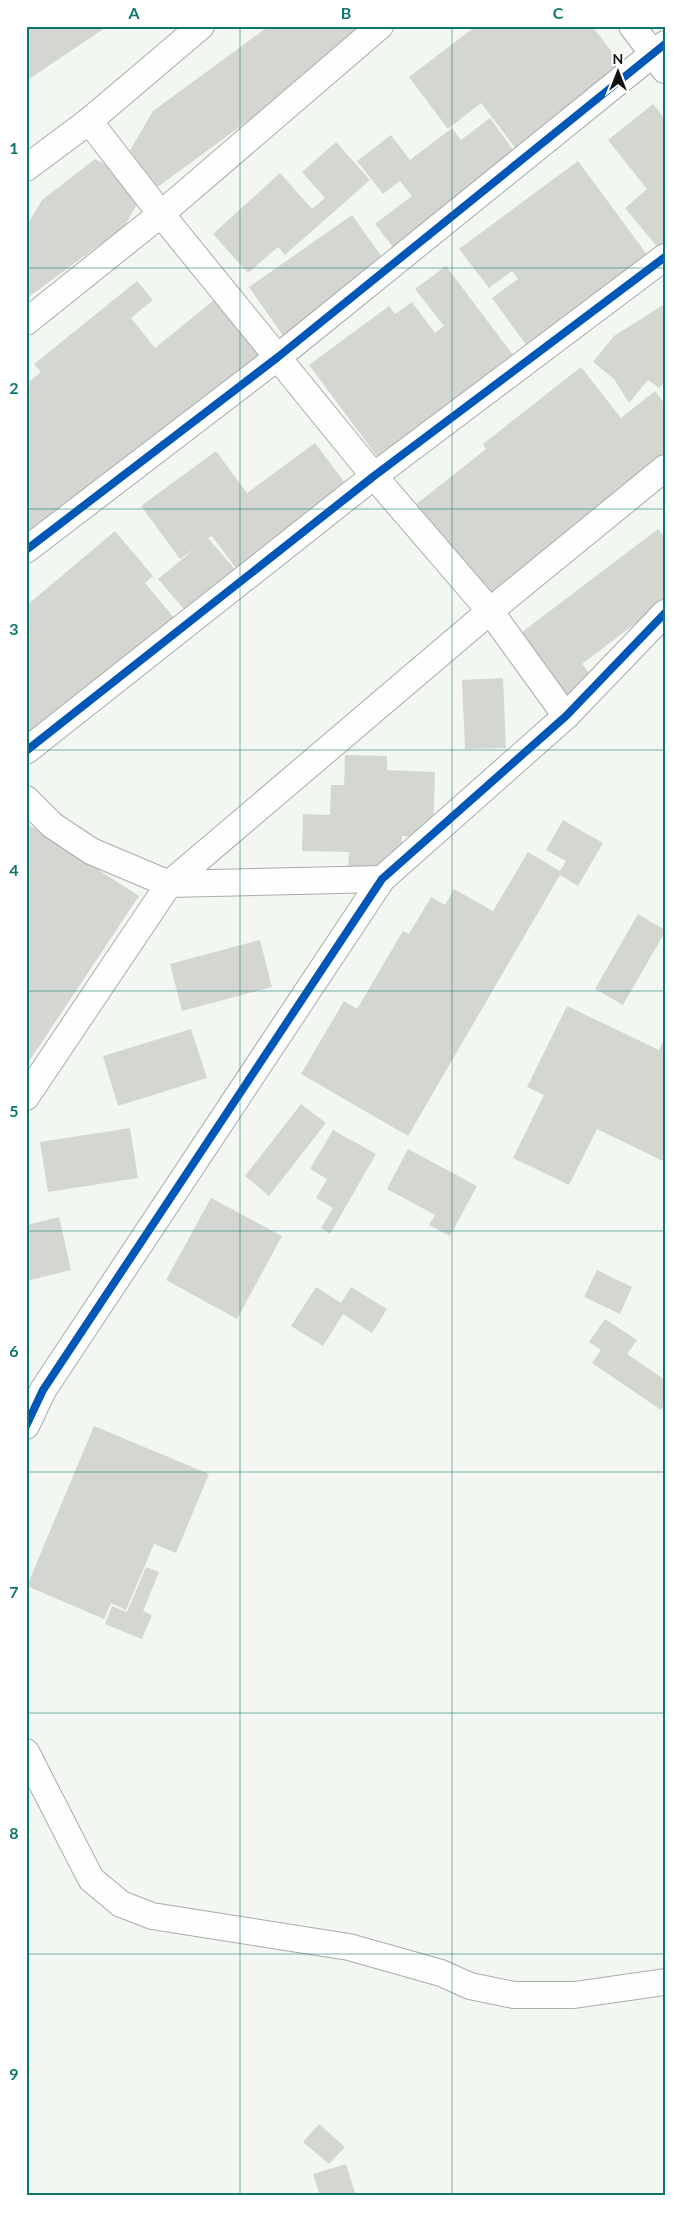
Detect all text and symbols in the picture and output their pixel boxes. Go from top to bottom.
text: A [127,3,140,22]
text: B [341,3,351,22]
text: C [553,3,564,22]
north arrow [594,48,644,98]
text: N [613,50,623,67]
text: 1 [9,138,19,157]
text: 2 [9,378,19,397]
text: 3 [9,619,19,638]
text: 4 [9,860,19,879]
text: 5 [9,1101,19,1120]
text: 6 [9,1341,19,1360]
text: 7 [9,1582,19,1601]
text: 8 [9,1823,19,1842]
text: 9 [9,2064,19,2083]

